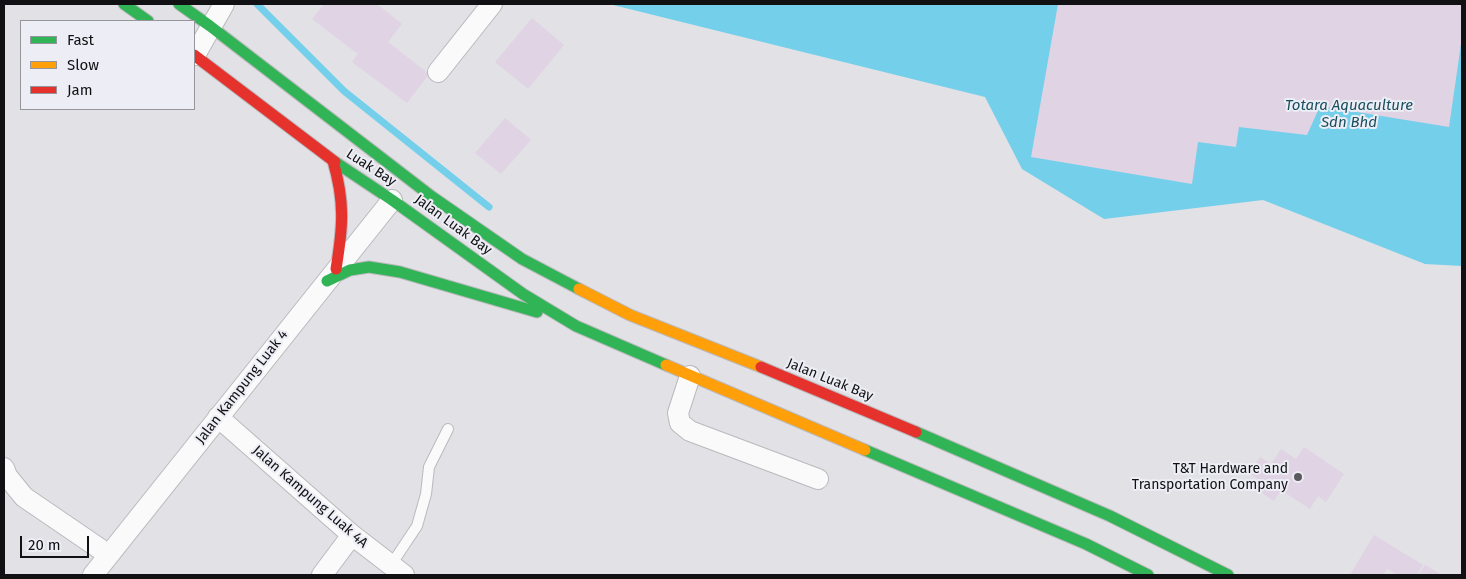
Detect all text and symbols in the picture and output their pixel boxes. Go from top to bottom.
legend [20,20,195,110]
text: Fast [67,31,94,49]
text: Slow [67,56,99,74]
text: Jam [67,81,93,99]
water label: Totara Aquaculture Sdn Bhd [1285,97,1413,132]
street label: Luak Bay [343,146,399,190]
street label: Jalan Luak Bay [411,191,495,259]
street label: Jalan Kampung Luak 4 [192,327,292,447]
street label: Jalan Luak Bay [784,355,876,405]
street label: Jalan Kampung Luak 4A [249,442,371,552]
place label: T&T Hardware and Transportation Company [1132,461,1288,494]
marker: T&T Hardware and Transportation Company [1292,471,1304,483]
scale bar [22,526,91,558]
text: 20 m [28,536,61,554]

